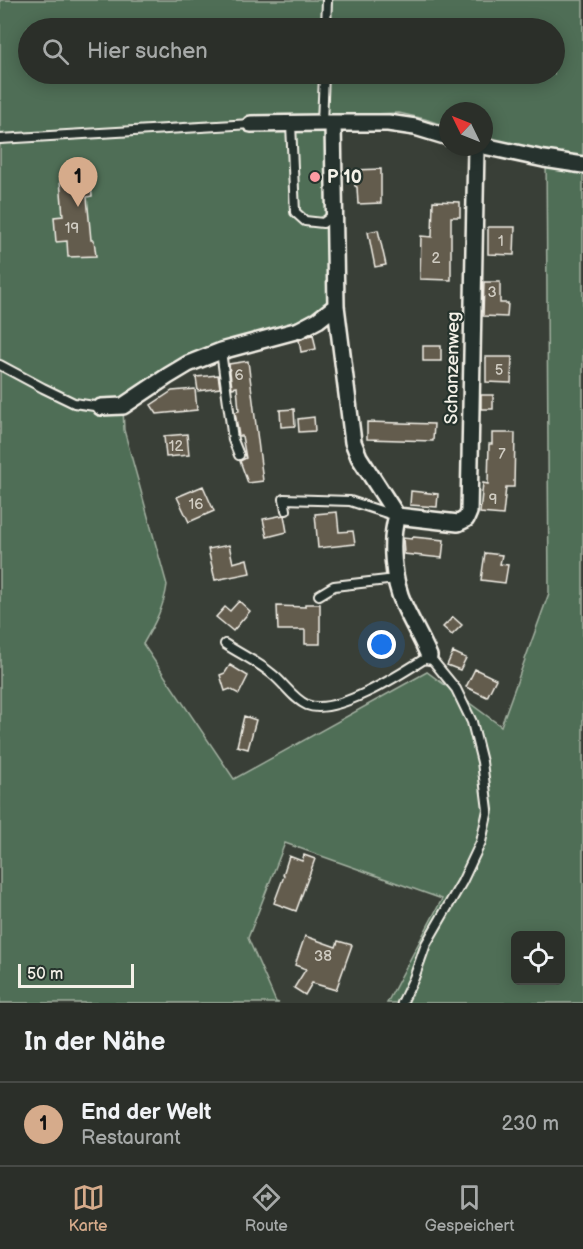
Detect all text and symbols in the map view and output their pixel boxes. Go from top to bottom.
search box [18,18,565,84]
icon: search [39,35,72,68]
text: Hier suchen [87,38,208,65]
north arrow [439,102,493,156]
pin: 1 [58,158,98,207]
place label: P 10 [327,167,362,188]
marker: P 10 [308,170,322,184]
house number: 19 [65,219,79,238]
house number: 1 [498,232,504,251]
house number: 2 [432,249,441,268]
house number: 3 [487,283,497,302]
street label: Schanzenweg [441,311,464,425]
house number: 5 [495,361,503,380]
house number: 6 [234,366,244,385]
house number: 12 [169,437,183,456]
house number: 7 [498,445,506,464]
house number: 9 [489,490,497,509]
house number: 16 [189,495,203,514]
your location [367,630,396,659]
map controls [511,931,565,985]
button: locate [511,931,565,985]
house number: 38 [314,947,332,966]
scale bar [18,961,134,988]
text: 50 m [27,965,63,984]
text: In der Nähe [24,1027,166,1058]
text: End der Welt [81,1099,211,1126]
text: 1 [39,1112,48,1136]
text: 230 m [502,1112,559,1136]
text: Restaurant [81,1126,181,1150]
tab: Karte [69,1181,108,1236]
tab: Route [245,1181,288,1236]
tab: Gespeichert [425,1181,514,1236]

